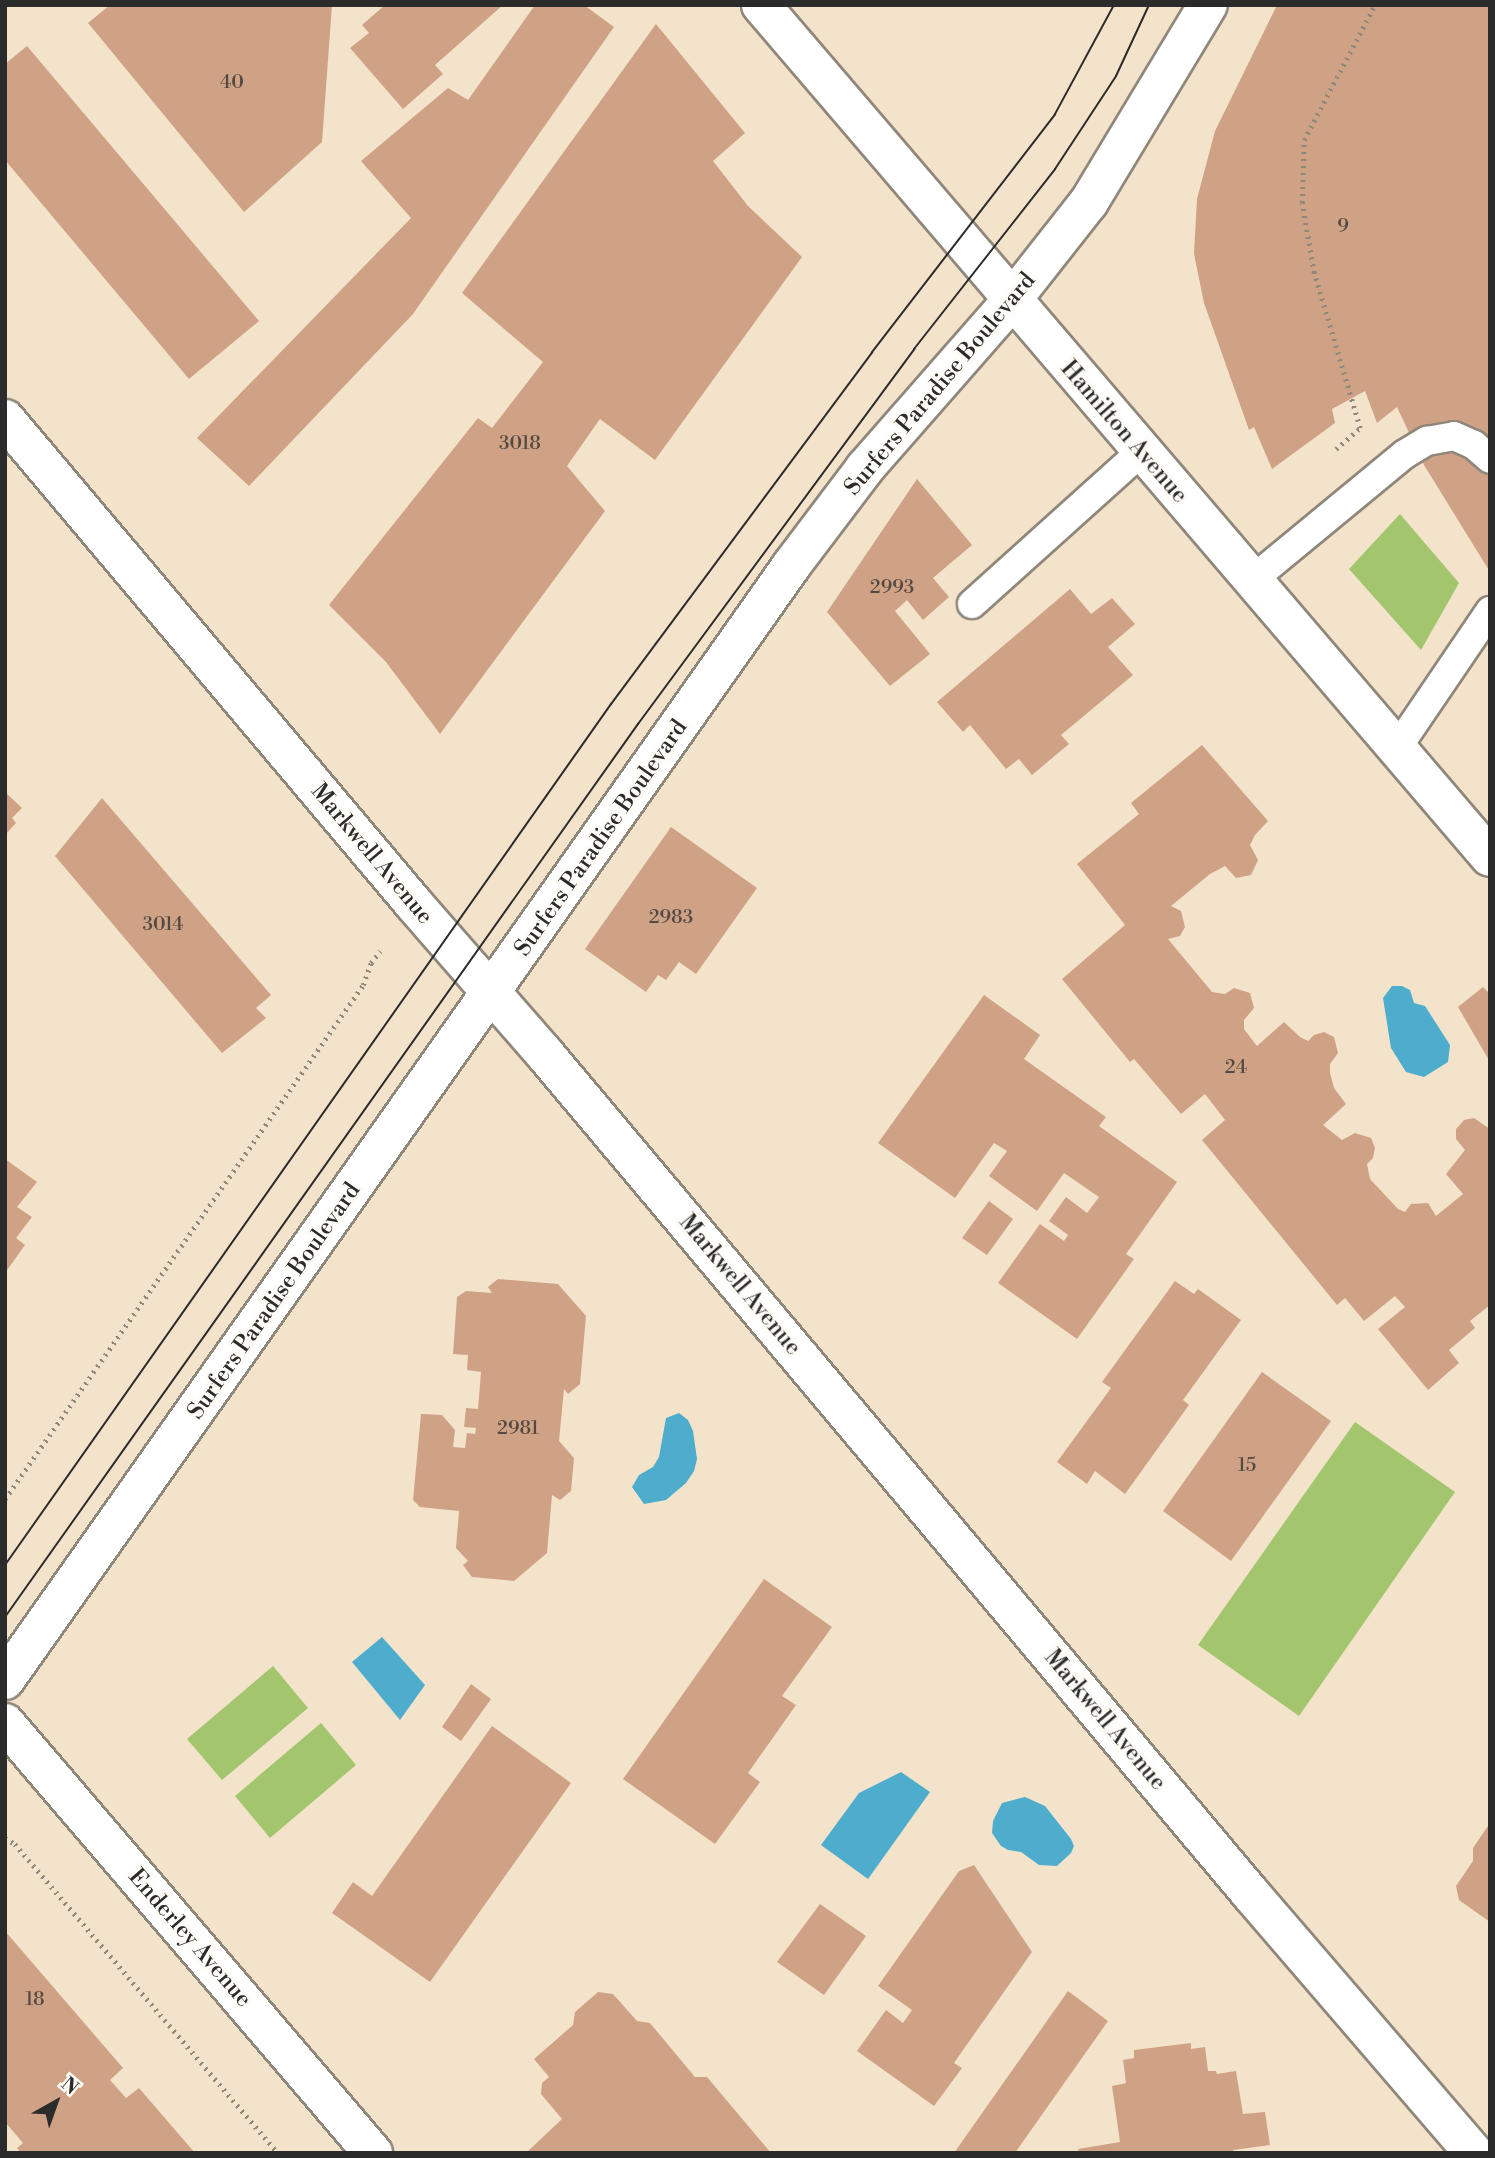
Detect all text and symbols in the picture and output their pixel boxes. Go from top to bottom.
house number: 40 [220,72,244,94]
house number: 9 [1337,216,1349,238]
street label: Surfers Paradise Boulevard [839,267,1041,501]
street label: Hamilton Avenue [1055,355,1193,509]
house number: 3018 [499,433,541,455]
house number: 2993 [870,577,914,599]
street label: Surfers Paradise Boulevard [509,715,693,961]
street label: Markwell Avenue [305,778,439,930]
house number: 2983 [649,907,693,929]
house number: 3014 [142,914,184,936]
house number: 24 [1225,1057,1247,1079]
street label: Surfers Paradise Boulevard [182,1178,366,1424]
street label: Markwell Avenue [673,1209,807,1361]
house number: 2981 [497,1418,539,1440]
house number: 15 [1238,1455,1256,1477]
street label: Markwell Avenue [1038,1644,1172,1796]
street label: Enderley Avenue [123,1863,257,2013]
house number: 18 [25,1989,45,2011]
north arrow [21,2067,91,2137]
text: N [56,2072,83,2100]

